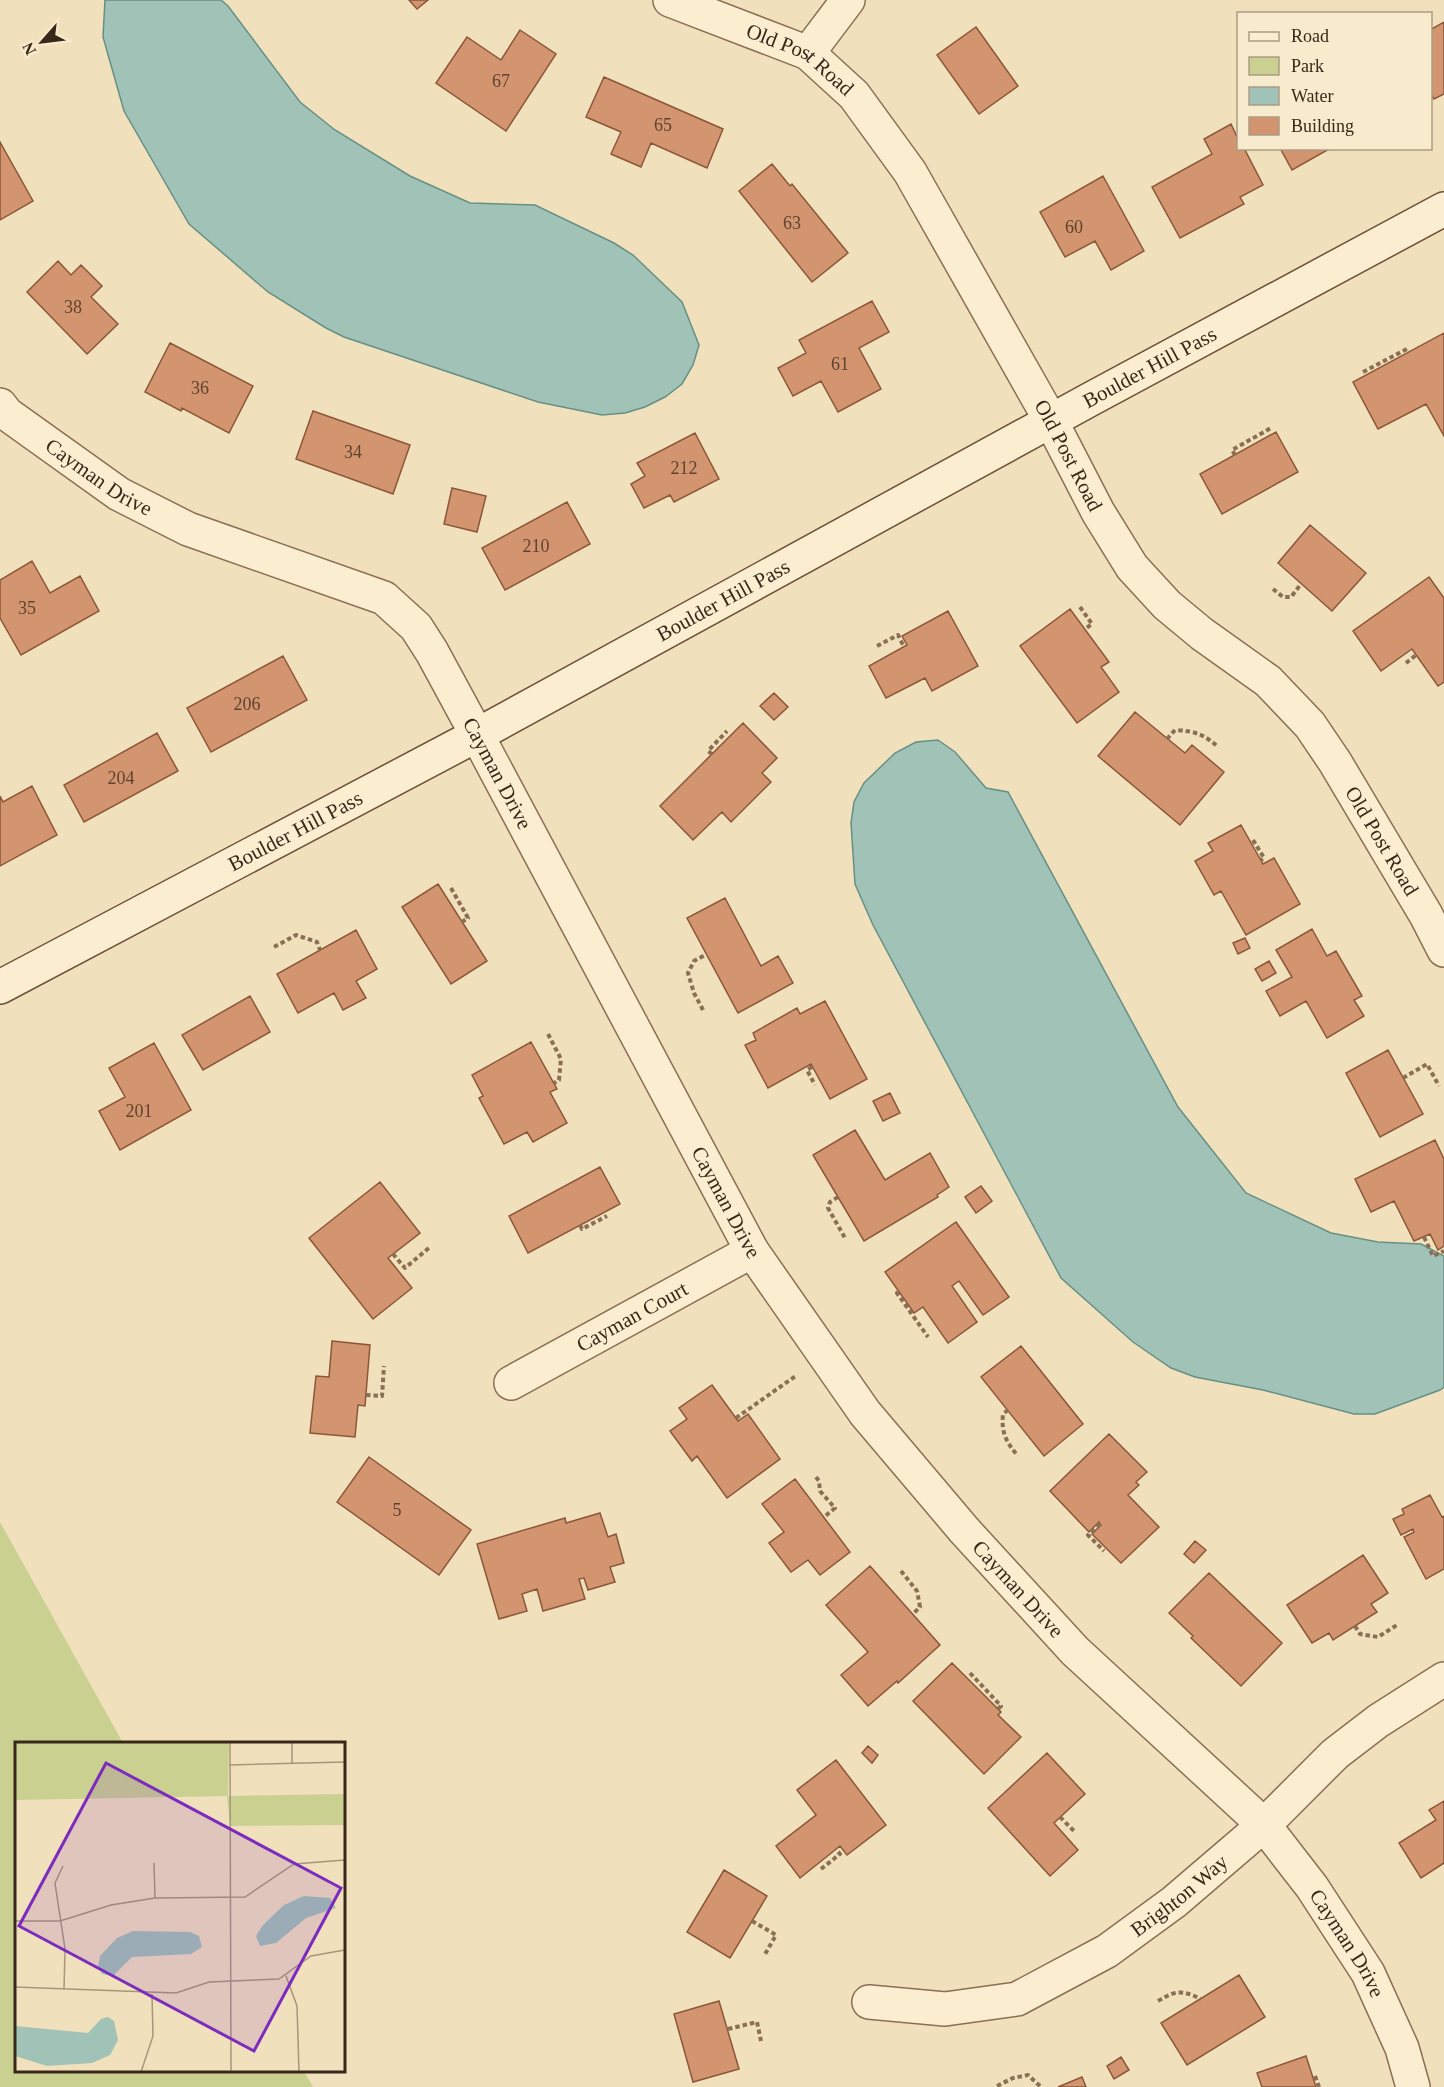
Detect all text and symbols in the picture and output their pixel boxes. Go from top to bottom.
north arrow [12,12,72,72]
legend [1237,12,1432,150]
street label: Old Post Road [743,18,859,101]
text: Road [1291,26,1329,46]
text: N [19,39,39,58]
text: Park [1291,56,1324,76]
house number: 67 [492,71,510,91]
text: Water [1291,86,1334,106]
house number: 65 [654,115,672,135]
text: Building [1291,116,1354,136]
house number: 63 [783,213,801,233]
house number: 60 [1065,217,1083,237]
house number: 38 [64,297,82,317]
street label: Boulder Hill Pass [1079,322,1221,413]
house number: 61 [831,354,849,374]
house number: 36 [191,378,209,398]
street label: Old Post Road [1029,395,1108,516]
street label: Cayman Drive [41,433,156,521]
house number: 34 [344,442,362,462]
house number: 212 [671,458,698,478]
house number: 210 [523,536,550,556]
street label: Boulder Hill Pass [652,554,794,646]
house number: 35 [18,598,36,618]
house number: 206 [234,694,261,714]
street label: Cayman Drive [458,713,537,833]
house number: 204 [108,768,135,788]
street label: Old Post Road [1340,782,1424,900]
street label: Boulder Hill Pass [224,786,366,876]
house number: 201 [126,1101,153,1121]
street label: Cayman Drive [687,1142,765,1263]
street label: Cayman Court [572,1277,692,1357]
house number: 5 [393,1500,402,1520]
street label: Cayman Drive [968,1536,1069,1642]
inset map [15,1742,345,2072]
street label: Brighton Way [1126,1849,1233,1942]
street label: Cayman Drive [1305,1885,1389,2001]

